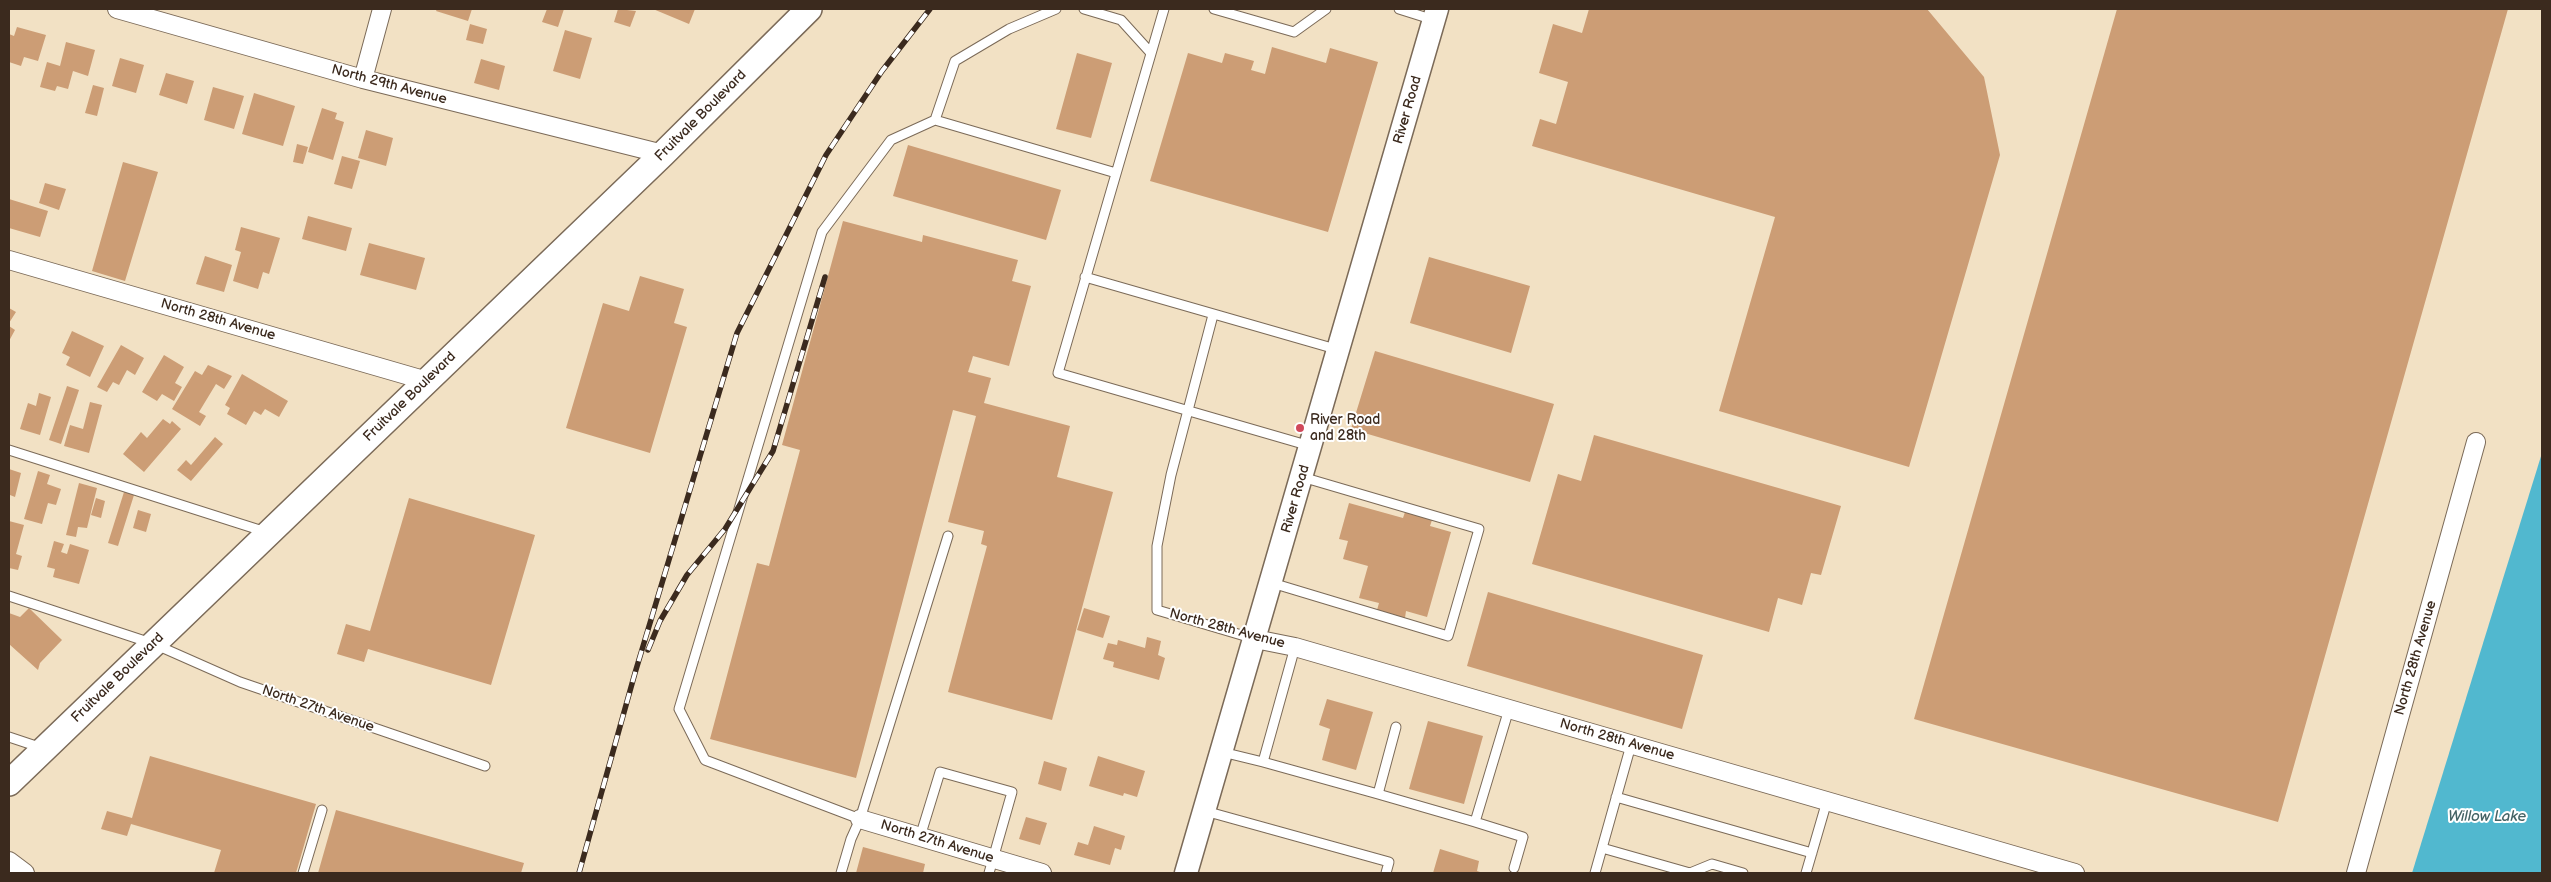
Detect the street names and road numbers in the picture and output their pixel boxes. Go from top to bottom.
street label: North 29th Avenue [330,62,448,108]
street label: Fruitvale Boulevard [652,67,750,165]
street label: River Road [1390,74,1426,146]
street label: North 28th Avenue [159,296,277,344]
street label: Fruitvale Boulevard [360,349,460,445]
street label: River Road [1278,463,1314,535]
street label: North 28th Avenue [2392,599,2440,717]
street label: North 28th Avenue [1167,606,1287,652]
street label: Fruitvale Boulevard [68,630,168,726]
street label: North 27th Avenue [260,682,376,736]
street label: North 28th Avenue [1558,716,1676,764]
street label: North 27th Avenue [878,817,996,867]

